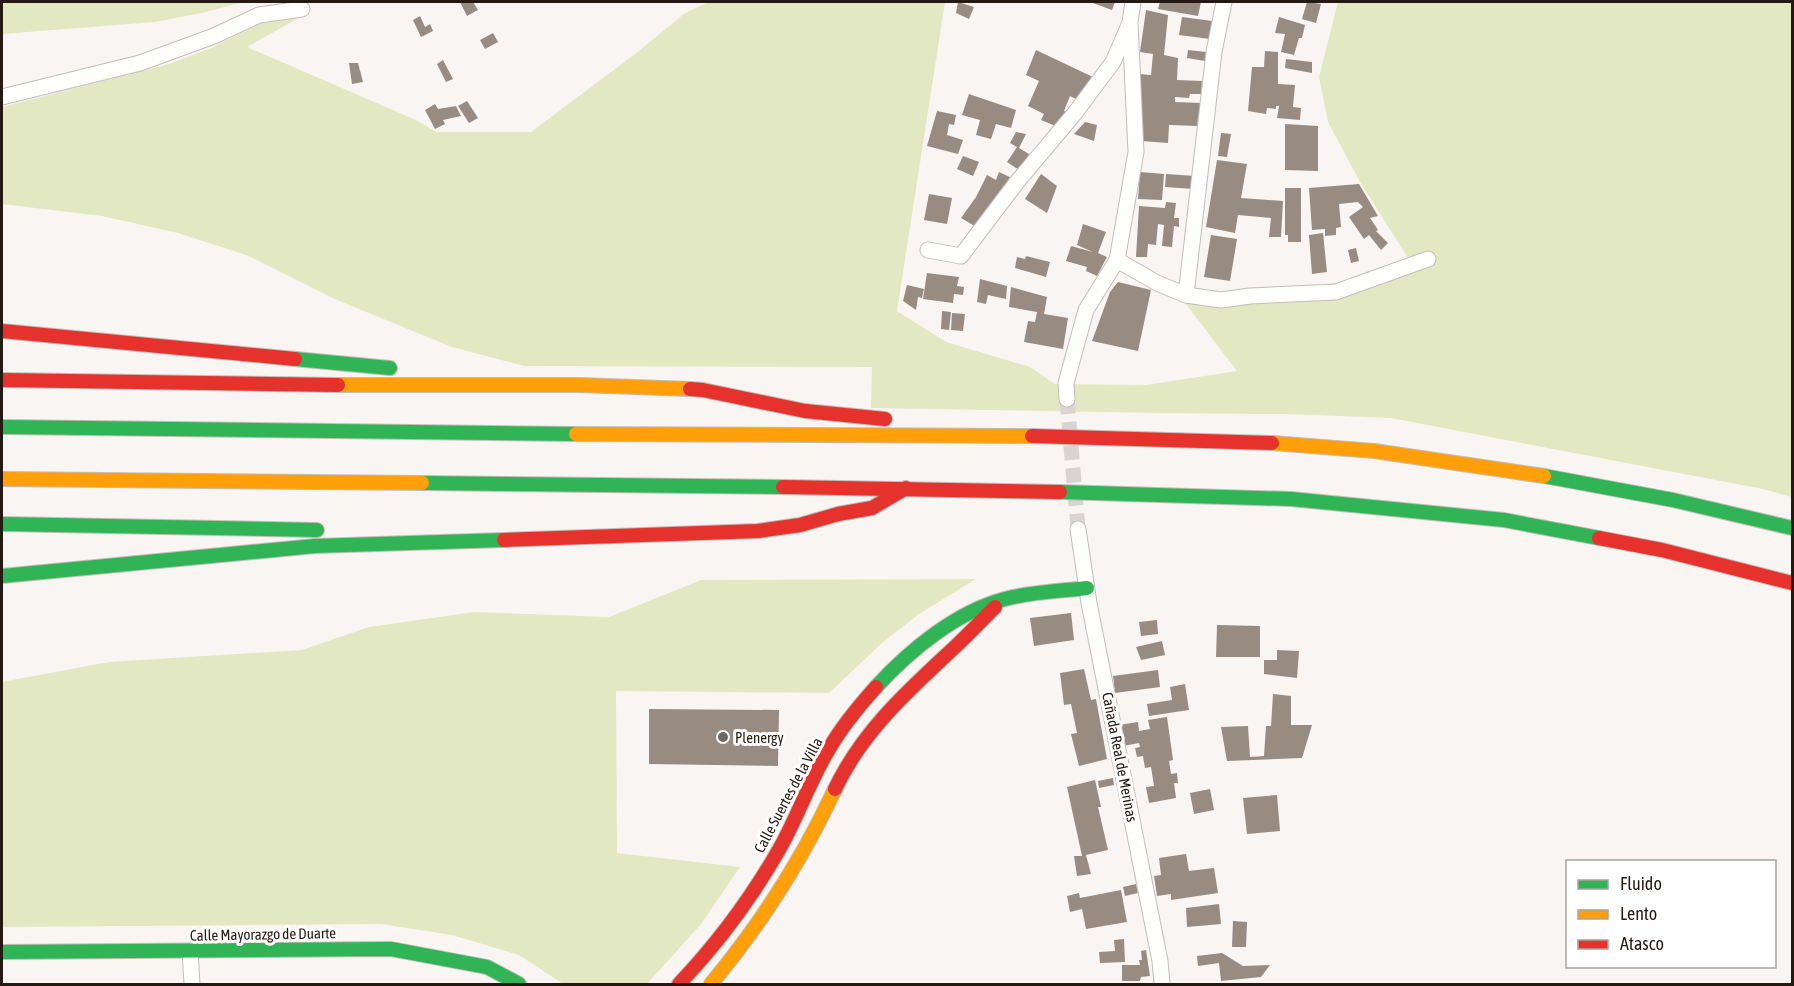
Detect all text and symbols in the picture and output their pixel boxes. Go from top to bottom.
street label: Cañada Real de Merinas [1099,691,1141,823]
place label: Plenergy [735,729,784,746]
marker: Plenergy [716,730,730,744]
street label: Calle Suertes de la Villa [750,734,826,856]
legend [1566,860,1776,968]
text: Fluido [1620,873,1662,894]
text: Lento [1620,903,1657,924]
street label: Calle Mayorazgo de Duarte [190,924,336,944]
text: Atasco [1620,933,1664,954]

